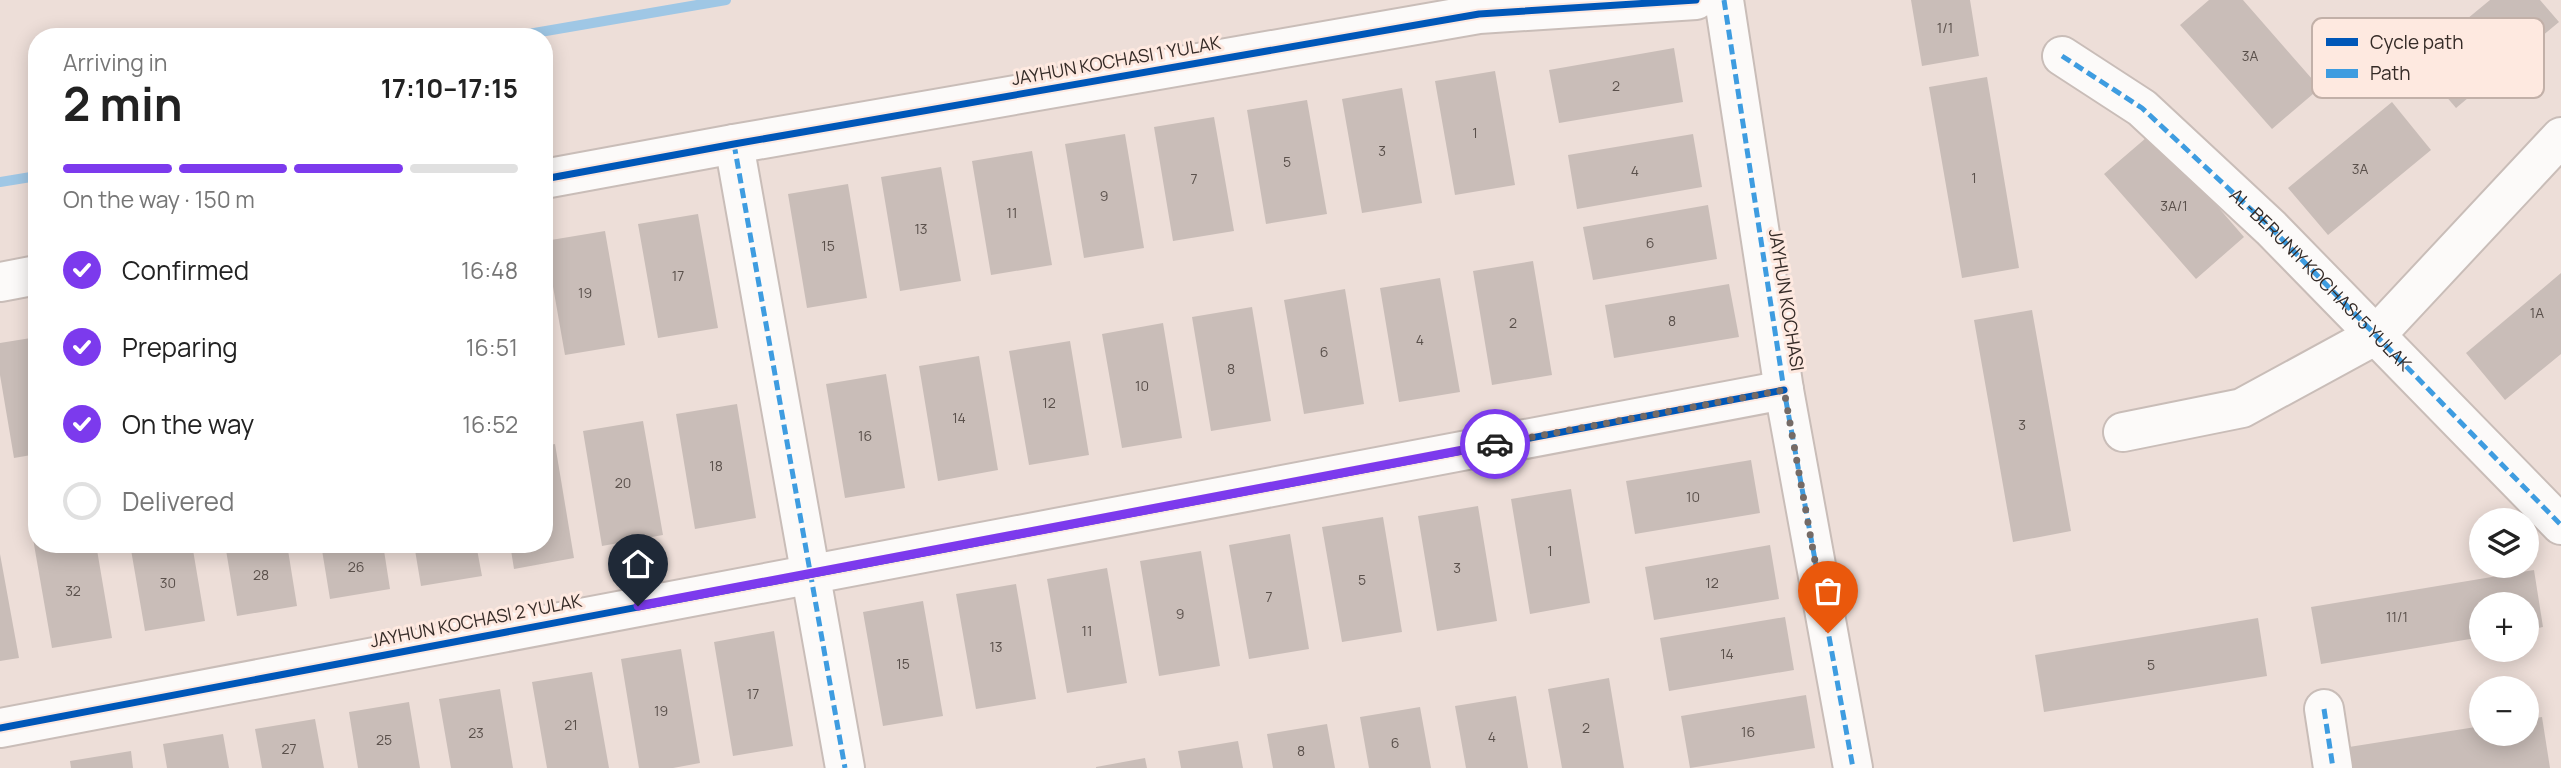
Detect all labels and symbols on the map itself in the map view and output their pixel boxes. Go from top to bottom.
house number: 1/1 [1937,18,1953,37]
legend [2312,18,2544,98]
text: Cycle path [2370,29,2464,55]
street label: JAYHUN KOCHASI 1 YULAK [1009,30,1223,90]
house number: 3A [2242,46,2258,65]
text: Path [2370,60,2410,86]
house number: 2 [1612,76,1620,95]
house number: 1 [1472,123,1478,142]
house number: 3 [1378,141,1386,160]
house number: 5 [1283,152,1291,171]
house number: 3A [2352,159,2368,178]
house number: 4 [1631,161,1639,180]
house number: 1 [1971,168,1977,187]
house number: 7 [1190,169,1198,188]
street label: AL-BERUNIY KOCHASI 5 YULAK [2225,182,2417,376]
house number: 9 [1100,186,1108,205]
house number: 3A/1 [2160,196,2188,215]
house number: 11 [1007,203,1017,222]
house number: 13 [914,219,928,238]
street label: JAYHUN KOCHASI [1764,227,1810,373]
house number: 6 [1646,233,1654,252]
house number: 15 [821,236,835,255]
house number: 17 [672,266,684,285]
house number: 19 [578,283,592,302]
house number: 1A [2530,303,2544,322]
house number: 8 [1668,311,1676,330]
house number: 2 [1509,313,1517,332]
house number: 4 [1416,330,1424,349]
house number: 6 [1320,342,1328,361]
house number: 8 [1227,359,1235,378]
house number: 10 [1135,376,1149,395]
house number: 12 [1042,393,1056,412]
house number: 14 [952,408,966,427]
courier [1460,409,1530,479]
house number: 3 [2018,415,2026,434]
house number: 16 [858,426,872,445]
house number: 18 [709,456,723,475]
house number: 20 [615,473,631,492]
house number: 10 [1686,487,1700,506]
pin [608,534,668,606]
house number: 1 [1547,541,1553,560]
house number: 26 [348,557,364,576]
house number: 3 [1453,558,1461,577]
pin [1798,561,1858,633]
house number: 28 [253,565,269,584]
house number: 5 [1358,570,1366,589]
house number: 30 [160,573,176,592]
house number: 12 [1705,573,1719,592]
house number: 32 [65,581,81,600]
house number: 7 [1265,587,1273,606]
street label: JAYHUN KOCHASI 2 YULAK [368,588,584,652]
house number: 9 [1176,604,1184,623]
house number: 11/1 [2386,607,2408,626]
house number: 11 [1082,621,1092,640]
house number: 13 [989,637,1003,656]
house number: 14 [1720,644,1734,663]
house number: 15 [896,654,910,673]
house number: 5 [2147,655,2155,674]
house number: 17 [747,684,759,703]
house number: 19 [654,701,668,720]
house number: 21 [564,715,578,734]
house number: 2 [1582,718,1590,737]
house number: 16 [1741,722,1755,741]
house number: 23 [468,723,484,742]
house number: 4 [1488,727,1496,746]
house number: 25 [376,730,392,749]
house number: 6 [1391,733,1399,752]
house number: 27 [281,739,297,758]
house number: 8 [1297,741,1305,760]

